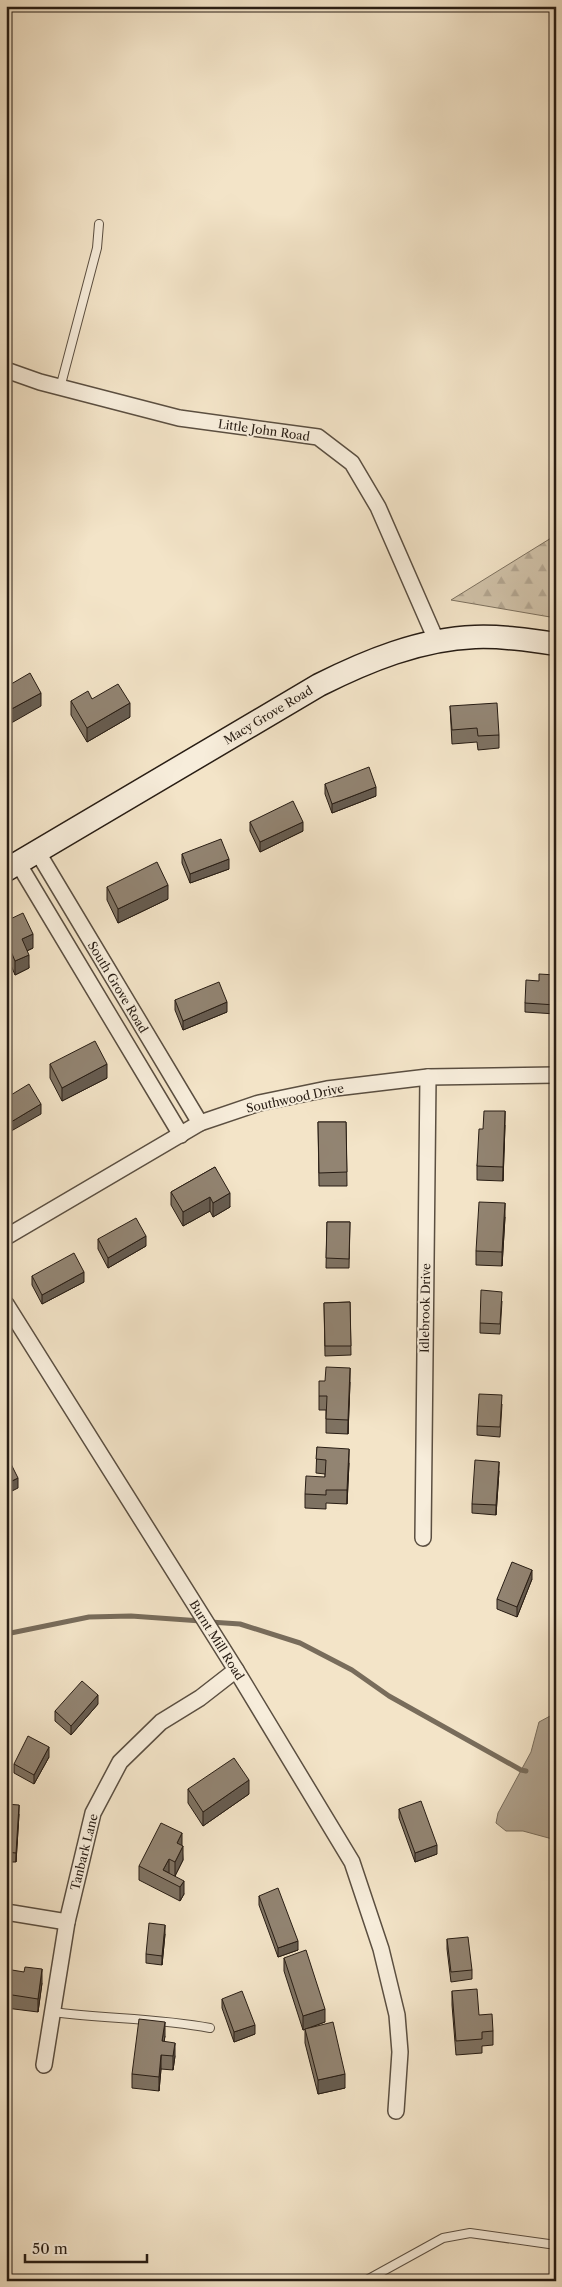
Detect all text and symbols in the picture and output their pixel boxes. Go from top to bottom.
street label: Little John Road [217,416,312,444]
street label: Macy Grove Road [221,682,316,748]
street label: South Grove Road [85,938,152,1036]
street label: Southwood Drive [245,1080,345,1116]
street label: Idlebrook Drive [417,1263,433,1353]
street label: Burnt Mill Road [186,1597,248,1683]
street label: Tanbark Lane [67,1812,101,1892]
scale bar [25,2232,148,2264]
text: 50 m [32,2239,68,2258]

